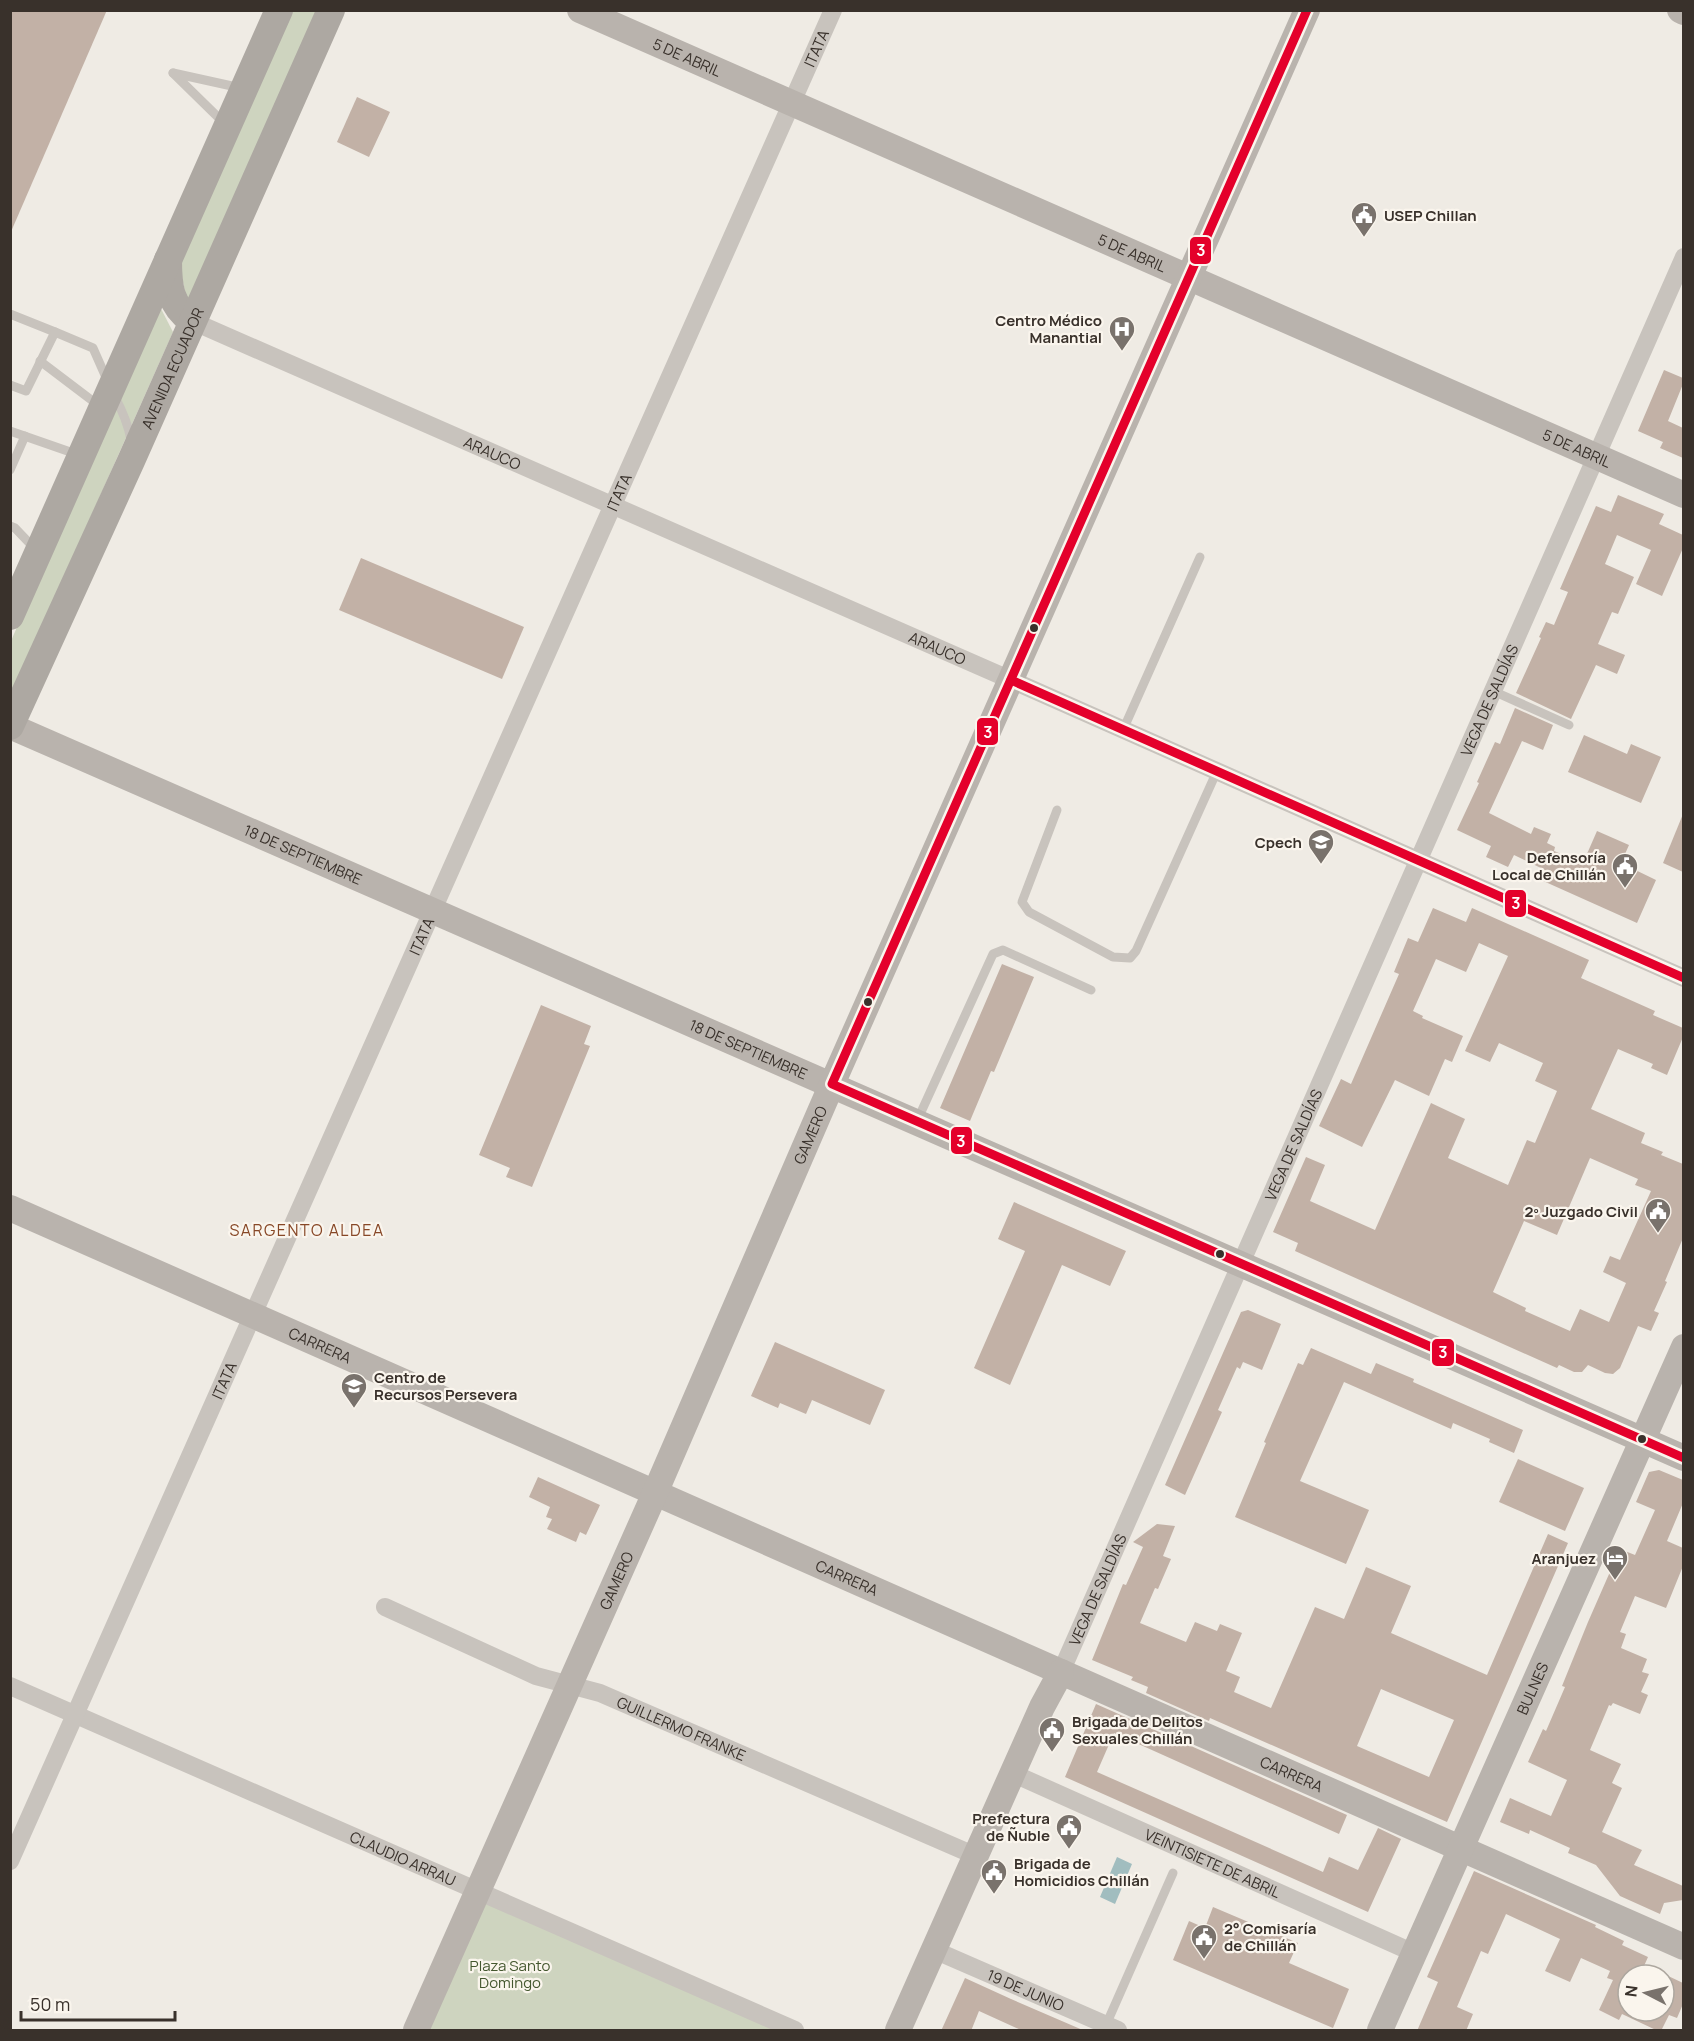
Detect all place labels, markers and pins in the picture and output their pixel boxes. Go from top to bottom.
public building icon: USEP Chillan [1349,200,1379,238]
place label: USEP Chillan [1384,205,1477,226]
place label: Centro Médico Manantial [995,310,1102,348]
hospital icon: Centro Médico Manantial [1107,314,1137,352]
unlabelled marker [1028,622,1040,634]
school or university icon: Cpech [1306,827,1336,865]
place label: Cpech [1255,832,1302,853]
place label: Defensoría Local de Chillán [1492,847,1606,885]
public building icon: Defensoría Local de Chillán [1610,851,1640,889]
unlabelled marker [862,996,874,1008]
public building icon: 2º Juzgado Civil [1643,1196,1673,1234]
place label: 2º Juzgado Civil [1525,1201,1638,1222]
unlabelled marker [1214,1248,1226,1260]
place label: Centro de Recursos Persevera [374,1367,517,1405]
school or university icon: Centro de Recursos Persevera [339,1371,369,1409]
unlabelled marker [1636,1433,1648,1445]
hotel icon: Aranjuez [1600,1543,1630,1581]
place label: Aranjuez [1531,1548,1596,1569]
place label: Brigada de Delitos Sexuales Chillán [1072,1711,1203,1749]
public building icon: Brigada de Delitos Sexuales Chillán [1037,1715,1067,1753]
place label: Prefectura de Ñuble [972,1808,1050,1846]
public building icon: Prefectura de Ñuble [1054,1812,1084,1850]
place label: Brigada de Homicidios Chillán [1014,1853,1149,1891]
public building icon: Brigada de Homicidios Chillán [979,1857,1009,1895]
place label: 2° Comisaría de Chillán [1224,1918,1316,1956]
public building icon: 2° Comisaría de Chillán [1189,1922,1219,1960]

